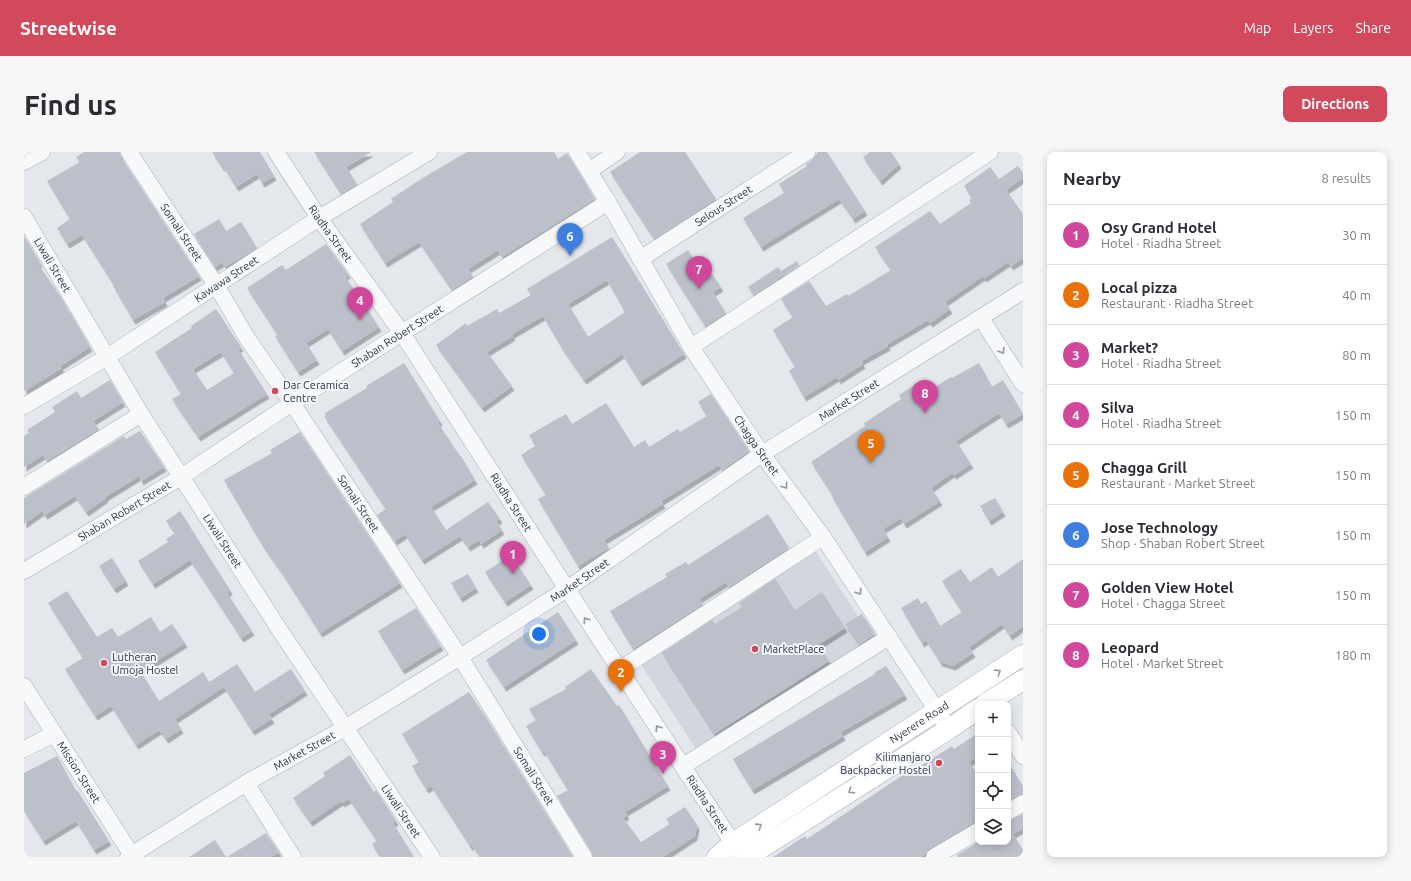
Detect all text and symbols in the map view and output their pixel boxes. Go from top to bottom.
text: Streetwise [20,17,117,39]
text: Map [1244,20,1271,36]
text: Layers [1293,20,1333,36]
text: Share [1355,20,1391,36]
button: Directions [1283,86,1387,122]
text: Find us [24,89,117,120]
text: Nearby [1063,169,1121,188]
text: 8 results [1321,171,1371,185]
street label: Selous Street [693,183,755,228]
street label: Somali Street [158,201,205,264]
street label: Riadha Street [306,203,355,265]
text: Osy Grand Hotel [1101,219,1217,236]
pin: 6 [557,223,583,256]
text: 1 [1072,228,1080,242]
text: 30 m [1342,228,1371,242]
street label: Liwali Street [32,236,74,295]
text: Hotel · Riadha Street [1101,236,1221,250]
street label: Kawawa Street [192,253,261,304]
pin: 7 [686,256,712,289]
text: Local pizza [1101,279,1177,296]
pin: 4 [347,287,373,320]
text: 2 [1072,288,1080,302]
text: 40 m [1342,288,1371,302]
text: Restaurant · Riadha Street [1101,296,1253,310]
street label: Shaban Robert Street [349,302,446,370]
text: Market? [1101,339,1158,356]
one-way arrow [997,347,1005,354]
text: 3 [1072,348,1080,362]
text: 80 m [1342,348,1371,362]
text: Hotel · Riadha Street [1101,356,1221,370]
street label: Market Street [817,376,882,423]
place label: Dar Ceramica Centre [283,379,349,404]
pin: 8 [912,380,938,413]
marker: Dar Ceramica Centre [270,386,280,396]
text: Silva [1101,399,1134,416]
text: 4 [1072,408,1080,422]
text: 150 m [1335,408,1371,422]
street label: Chagga Street [732,413,782,478]
text: Hotel · Riadha Street [1101,416,1221,430]
pin: 5 [858,430,884,463]
text: Chagga Grill [1101,459,1187,476]
text: 5 [1072,468,1080,482]
text: 150 m [1335,468,1371,482]
street label: Riadha Street [488,471,535,534]
street label: Somali Street [335,473,382,535]
text: Restaurant · Market Street [1101,476,1255,490]
street label: Shaban Robert Street [76,478,174,543]
one-way arrow [780,481,787,488]
street label: Liwali Street [201,512,245,571]
text: Jose Technology [1101,519,1218,536]
text: 6 [1072,528,1080,542]
text: 150 m [1335,528,1371,542]
text: Shop · Shaban Robert Street [1101,536,1265,550]
pin: 1 [500,541,526,574]
street label: Market Street [548,555,612,604]
text: Golden View Hotel [1101,579,1233,596]
one-way arrow [854,588,862,595]
text: 7 [1072,588,1080,602]
text: 150 m [1335,588,1371,602]
text: Hotel · Chagga Street [1101,596,1225,610]
one-way arrow [584,617,591,624]
your location [529,624,549,644]
text: Leopard [1101,639,1159,656]
place label: MarketPlace [763,643,824,655]
marker: MarketPlace [750,644,760,654]
text: 8 [1072,648,1080,662]
text: 180 m [1335,648,1371,662]
place label: Lutheran Umoja Hostel [112,651,179,676]
text: Hotel · Market Street [1101,656,1223,670]
marker: Lutheran Umoja Hostel [99,658,109,668]
pin: 2 [608,659,634,692]
one-way arrow [994,669,1001,676]
street label: Nyerere Road [887,699,951,746]
map controls [975,701,1011,845]
button: + [975,701,1011,737]
one-way arrow [655,725,662,732]
street label: Market Street [271,728,338,772]
button: − [975,737,1011,773]
street label: Mission Street [55,739,103,806]
pin: 3 [650,741,676,774]
street label: Somali Street [511,745,557,808]
place label: Kilimanjaro Backpacker Hostel [840,751,931,776]
marker: Kilimanjaro Backpacker Hostel [934,758,944,768]
street label: Riadha Street [684,773,731,836]
button: locate [975,773,1011,809]
street label: Liwali Street [379,782,424,841]
one-way arrow [848,786,855,794]
button: layers [975,809,1011,845]
one-way arrow [755,823,762,830]

